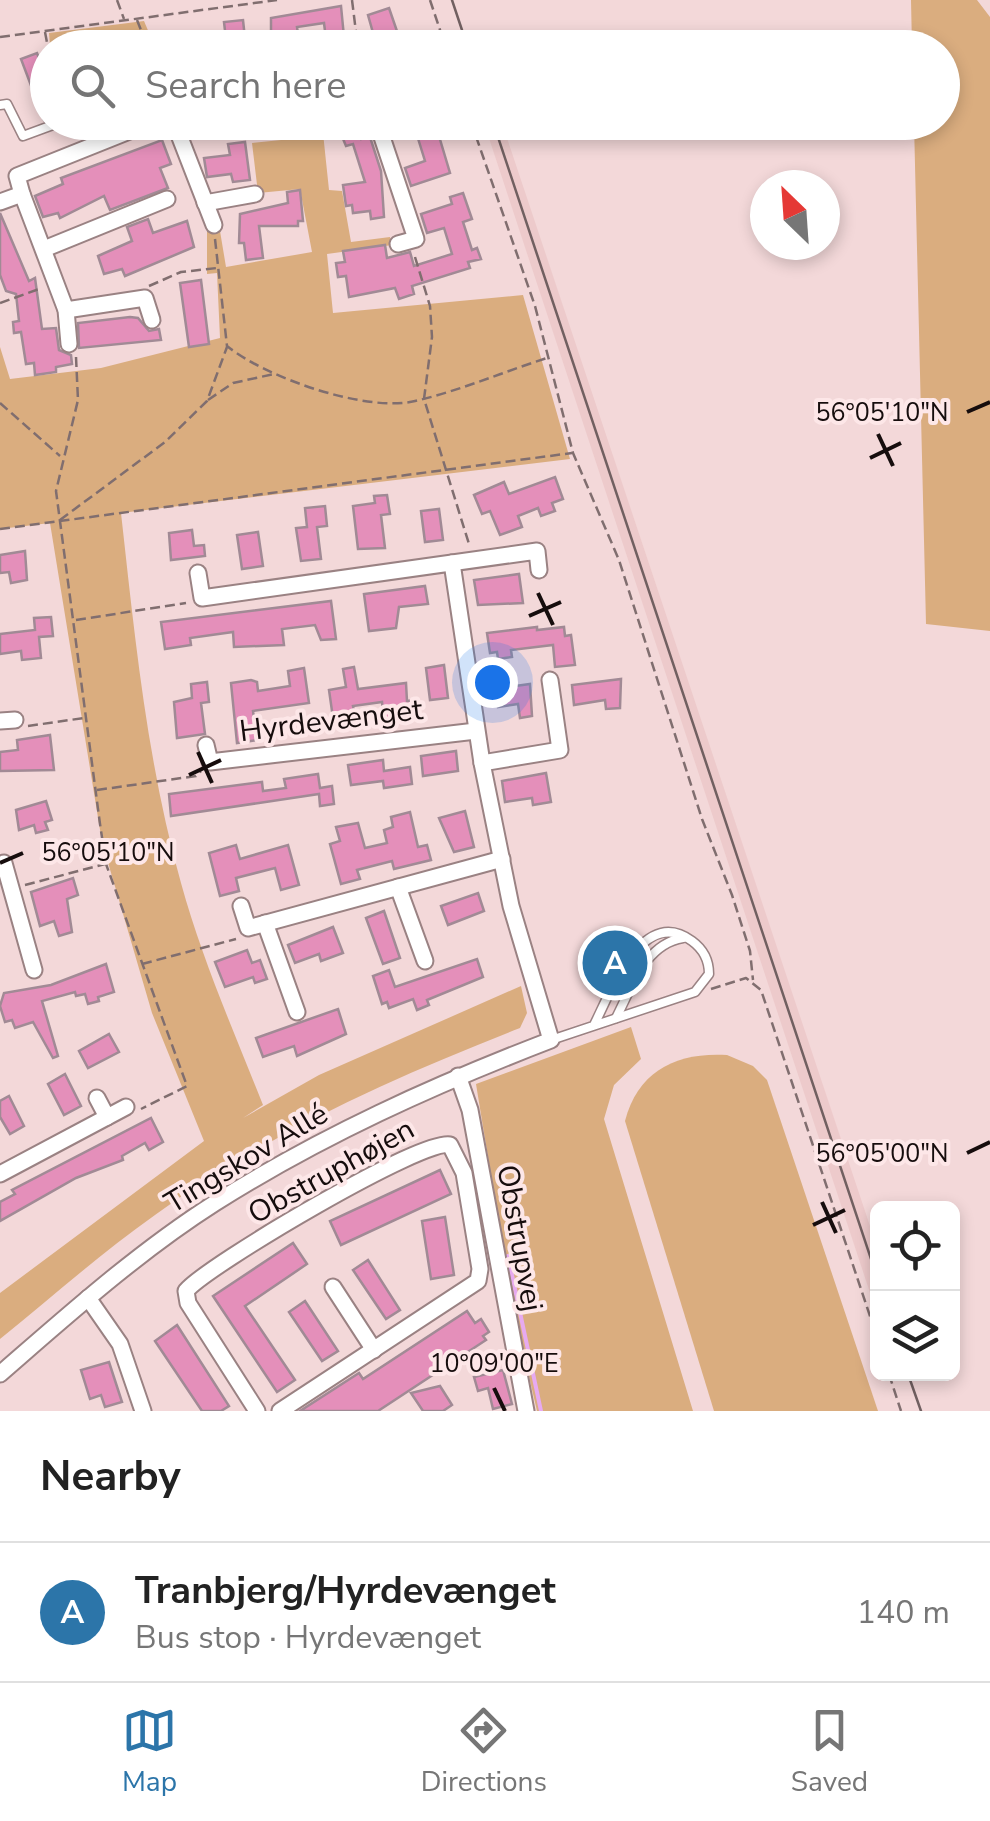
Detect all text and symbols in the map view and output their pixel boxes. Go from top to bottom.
search box [30,30,960,140]
icon: search [65,58,120,113]
text: Search here [145,60,346,111]
north arrow [750,170,840,260]
text: 56°05'10"N [815,396,949,430]
your location [467,657,518,708]
street label: Hyrdevænget [237,689,425,752]
text: 56°05'10"N [41,836,175,870]
pin: A [582,926,648,1000]
street label: Tingskov Allé [157,1094,336,1223]
street label: Obstruphøjen [241,1109,422,1234]
text: 56°05'00"N [815,1137,949,1171]
street label: Obstrupvej [486,1161,553,1315]
map controls [870,1201,960,1381]
button: locate [870,1201,960,1291]
button: layers [870,1291,960,1381]
text: 10°09'00"E [429,1347,559,1381]
text: Nearby [40,1448,181,1505]
text: Tranbjerg/Hyrdevænget [135,1565,556,1616]
text: A [61,1591,84,1634]
text: 140 m [857,1591,950,1634]
text: Bus stop · Hyrdevænget [135,1616,481,1659]
tab: Map [122,1703,177,1801]
tab: Directions [421,1703,547,1801]
tab: Saved [791,1703,868,1801]

